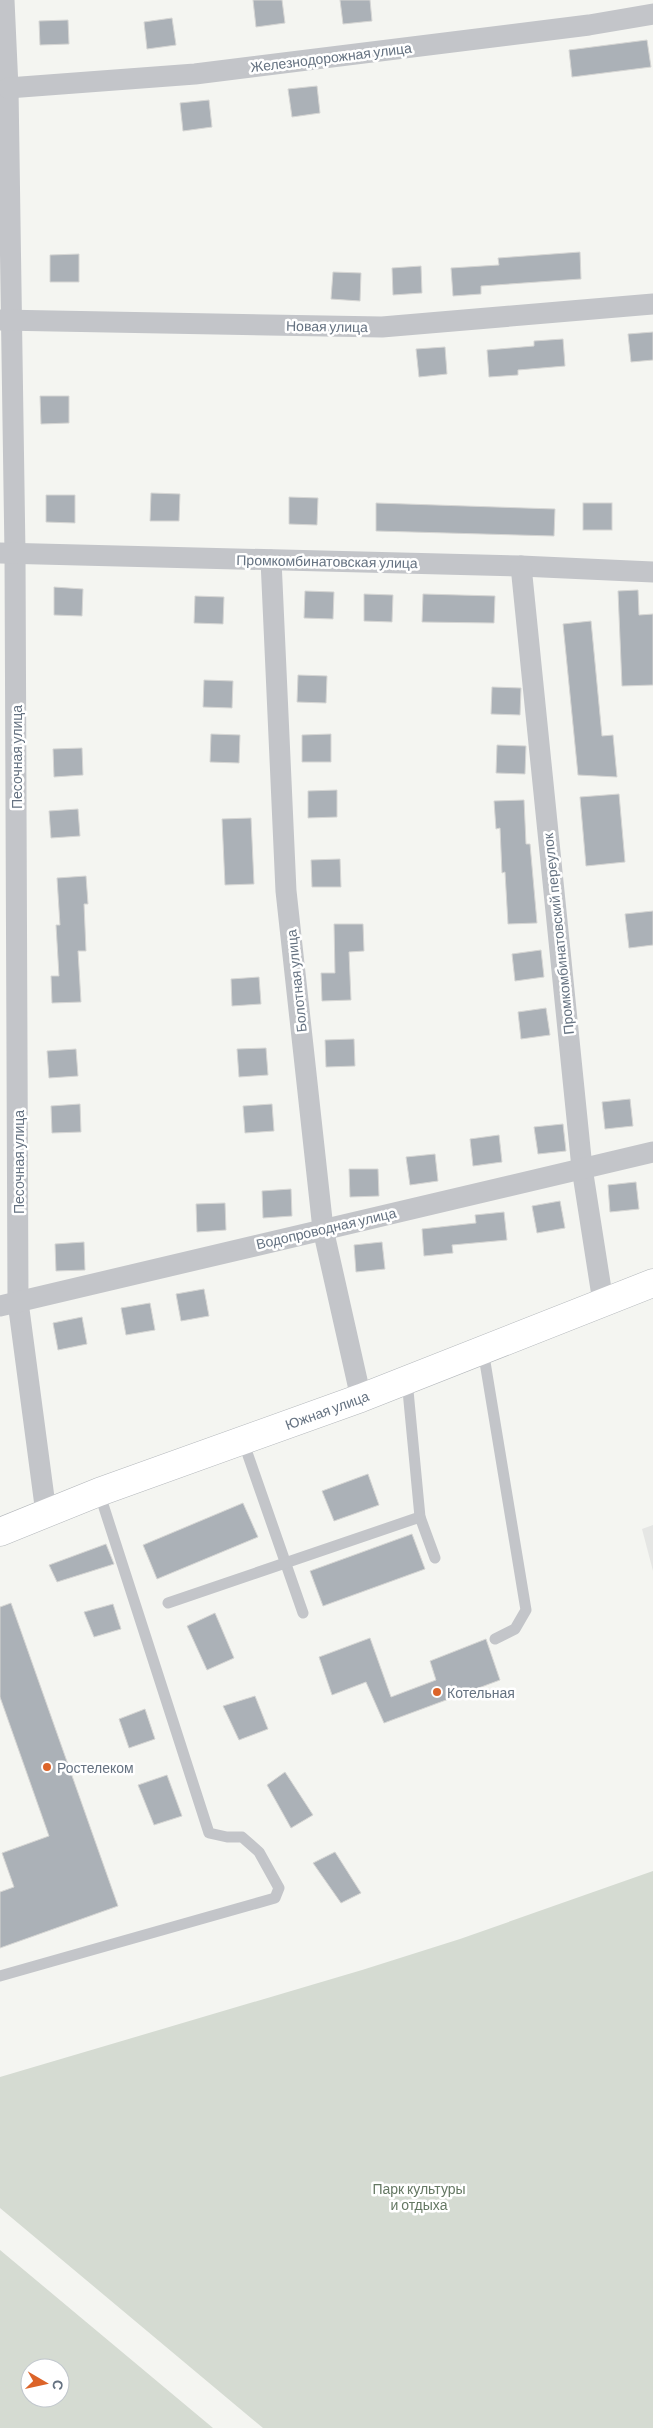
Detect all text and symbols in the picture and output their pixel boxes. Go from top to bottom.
street label: Железнодорожная улица [249,39,413,75]
street label: Новая улица [286,317,368,335]
street label: Промкомбинатовская улица [236,551,418,571]
street label: Песочная улица [8,705,25,809]
street label: Промкомбинатовский переулок [539,832,577,1036]
street label: Болотная улица [282,929,310,1033]
street label: Песочная улица [10,1110,27,1214]
street label: Водопроводная улица [254,1204,398,1252]
street label: Южная улица [283,1387,371,1433]
place label: Котельная [447,1684,515,1701]
marker: Котельная [431,1686,443,1698]
place label: Ростелеком [57,1759,134,1776]
marker: Ростелеком [41,1761,53,1773]
park label: Парк культуры и отдыха [372,2180,466,2213]
north arrow [20,2358,70,2408]
text: С [49,2379,68,2391]

